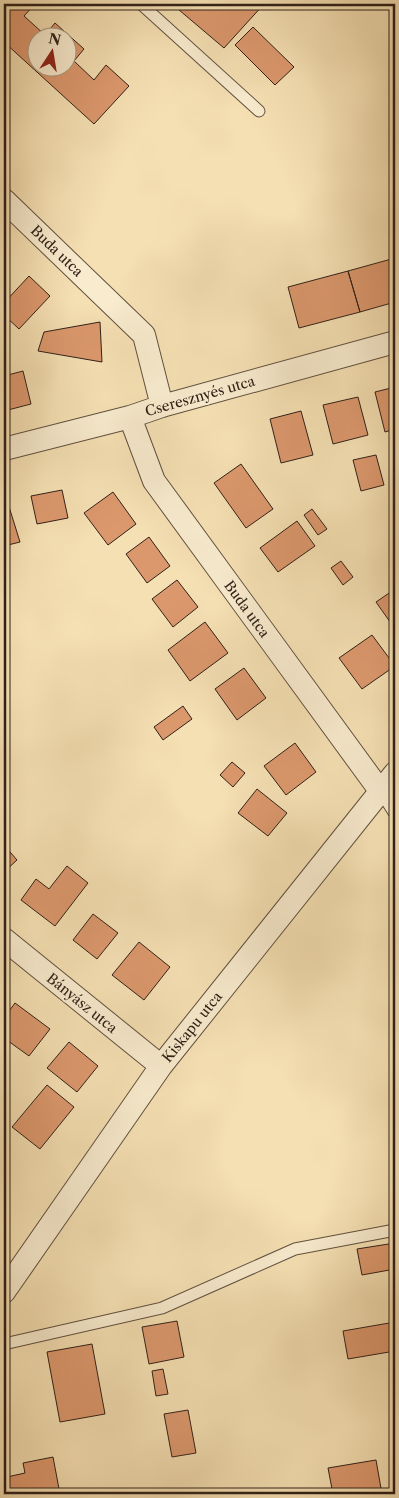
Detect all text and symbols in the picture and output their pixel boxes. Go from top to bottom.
north arrow [28,28,78,78]
text: N [47,29,63,49]
street label: Buda utca [27,222,87,281]
street label: Cseresznyés utca [143,372,258,420]
street label: Buda utca [220,577,274,642]
street label: Bányász utca [43,969,121,1037]
street label: Kiskapu utca [158,988,226,1066]

